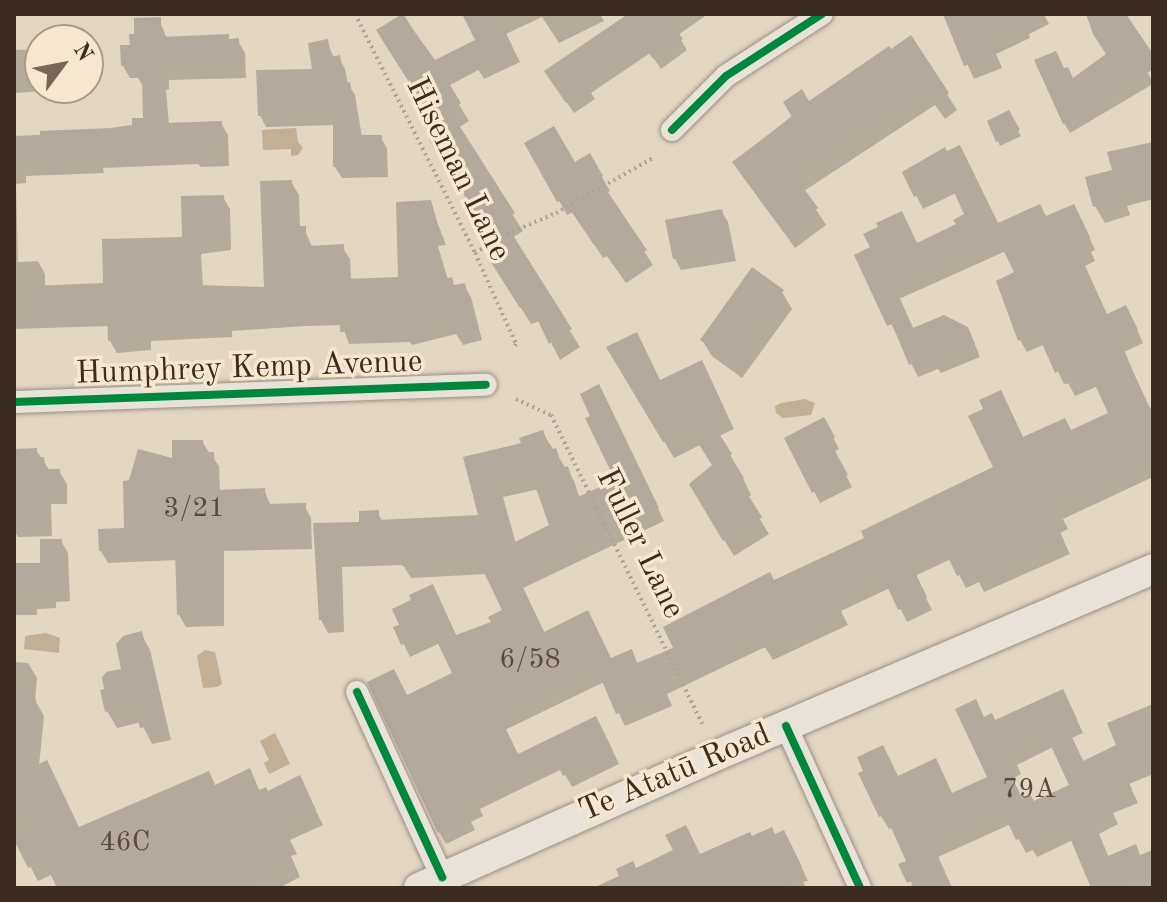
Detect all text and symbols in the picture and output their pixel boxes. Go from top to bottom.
north arrow [24,24,104,104]
text: N [69,39,96,65]
street label: Hiseman Lane [396,72,518,268]
street label: Humphrey Kemp Avenue [75,344,423,394]
street label: Fuller Lane [586,463,692,625]
house number: 3/21 [163,492,225,526]
house number: 6/58 [499,643,561,677]
street label: Te Atatū Road [573,716,777,832]
house number: 79A [1002,773,1056,807]
house number: 46C [99,826,151,860]

